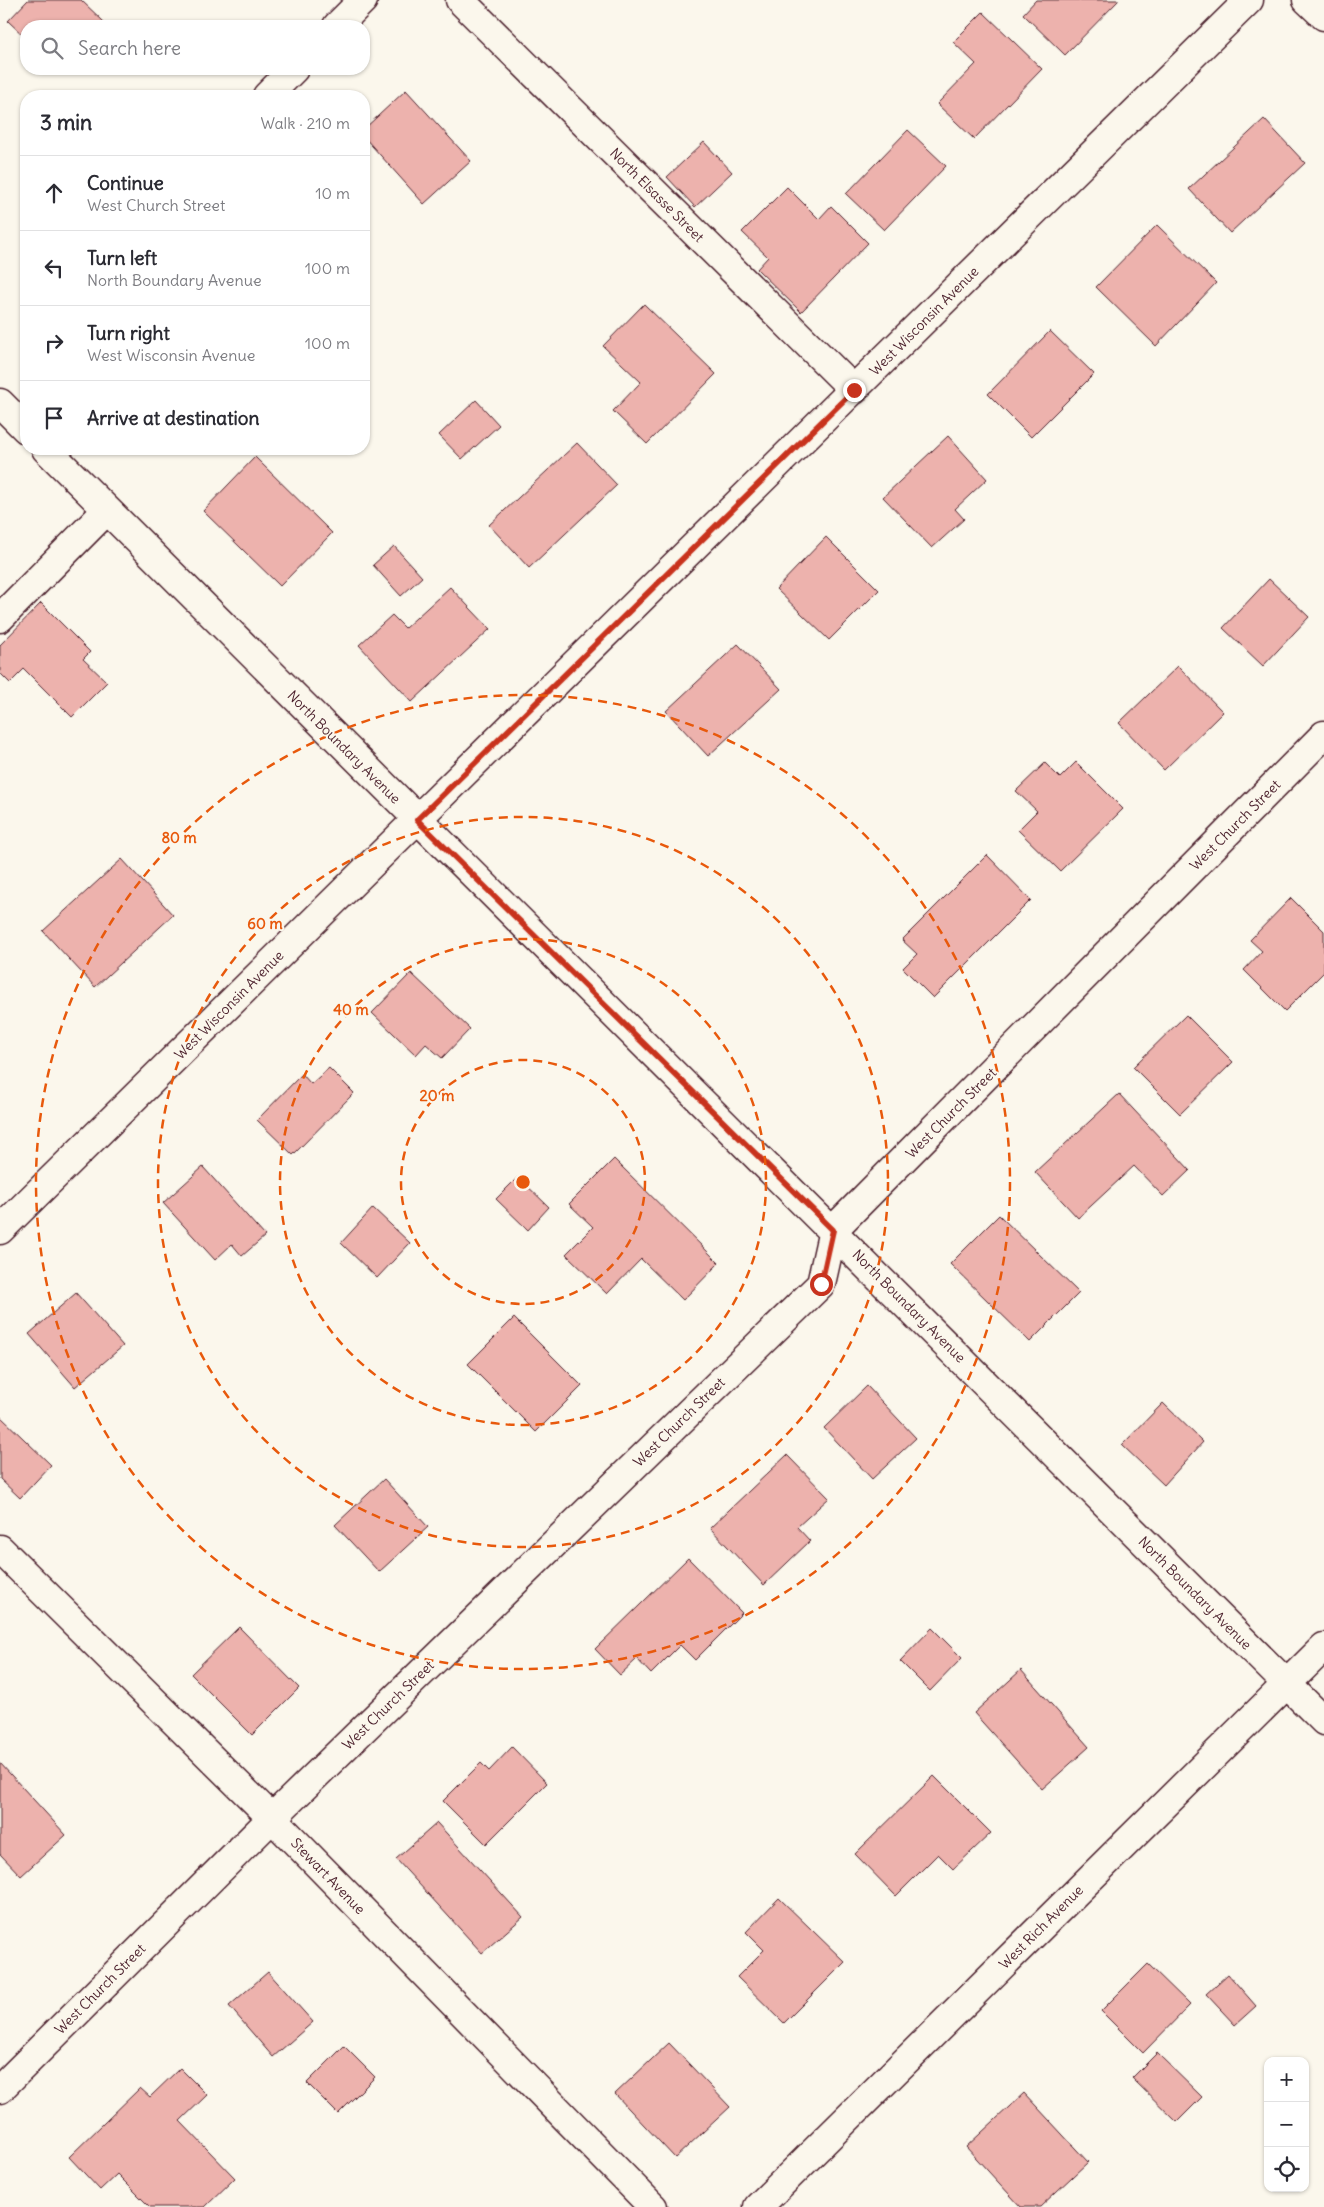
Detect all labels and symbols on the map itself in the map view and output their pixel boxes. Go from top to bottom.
street label: North Elsasse Street [606,144,708,246]
street label: West Wisconsin Avenue [866,263,982,379]
route end [843,379,866,402]
street label: North Boundary Avenue [284,687,404,807]
street label: West Church Street [1186,776,1284,874]
text: 80 m [161,828,197,847]
text: 60 m [247,914,283,933]
street label: West Wisconsin Avenue [171,947,287,1063]
text: 40 m [333,1000,369,1019]
street label: West Church Street [902,1064,1000,1162]
text: 20 m [420,1086,454,1105]
centre of rings [514,1173,532,1191]
street label: North Boundary Avenue [849,1246,969,1366]
route start [810,1273,833,1296]
street label: West Church Street [629,1373,729,1471]
street label: North Boundary Avenue [1135,1533,1255,1653]
street label: West Church Street [338,1656,438,1754]
street label: Stewart Avenue [287,1834,369,1918]
street label: West Rich Avenue [995,1881,1087,1973]
street label: West Church Street [51,1940,149,2038]

